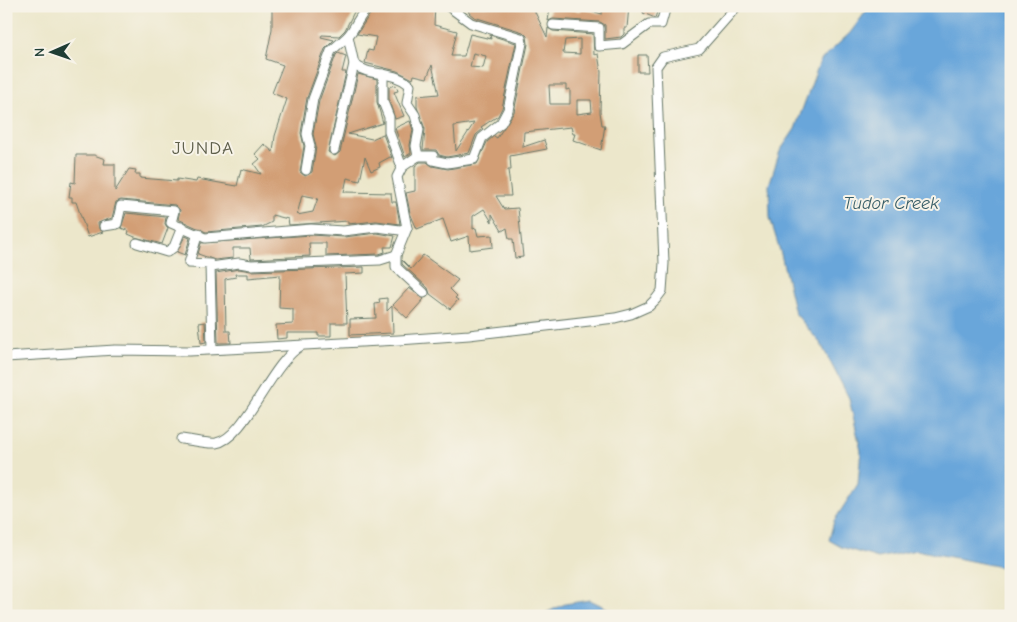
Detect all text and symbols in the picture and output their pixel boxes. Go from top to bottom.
north arrow [28,28,78,78]
text: N [31,48,48,57]
district label: JUNDA [172,137,234,159]
water label: Tudor Creek [843,193,939,214]

